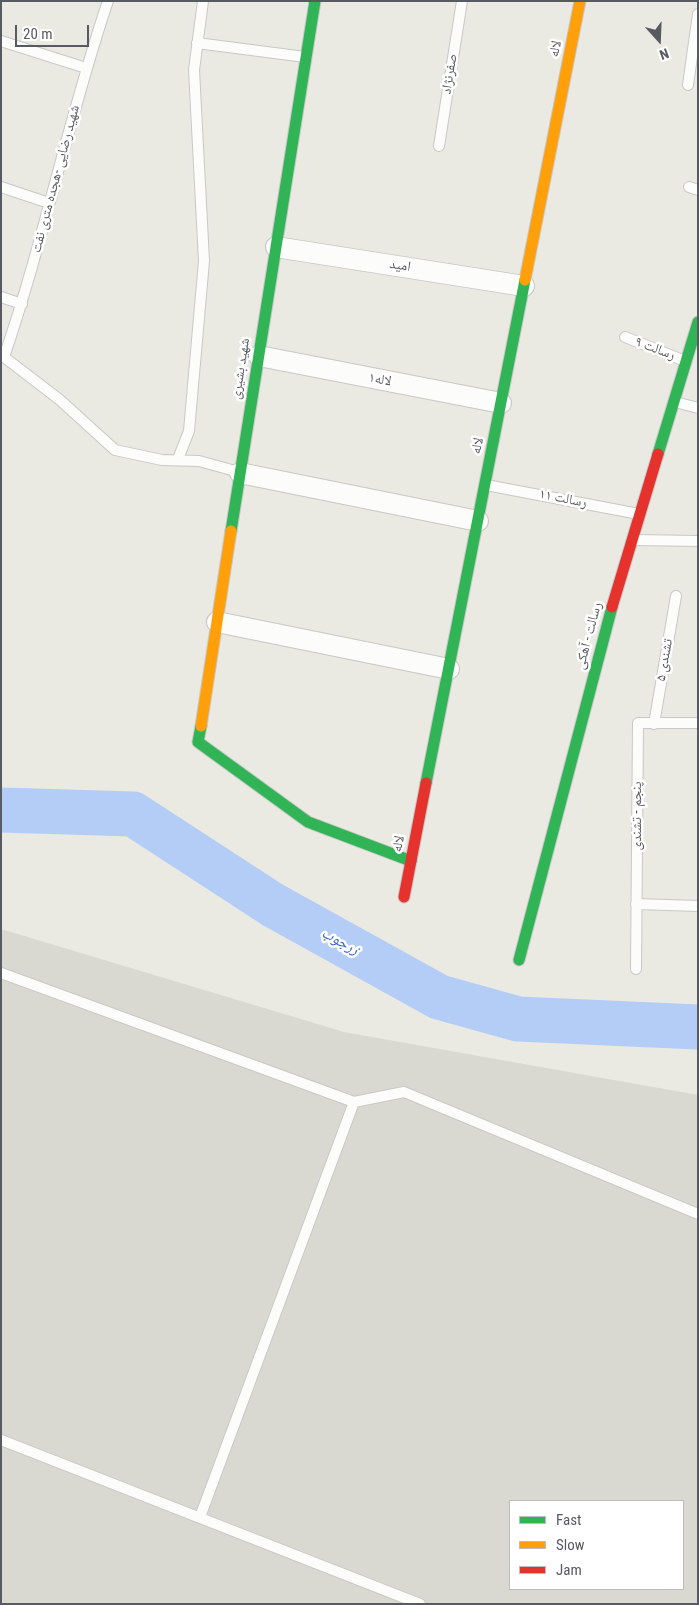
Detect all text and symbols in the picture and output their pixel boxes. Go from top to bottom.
scale bar [18,15,91,47]
north arrow [634,15,684,65]
text: 20 m [23,25,53,43]
street label: لاله [546,39,566,59]
text: N [657,45,671,63]
street label: صفرنژاد [439,53,461,95]
street label: شهید رضایی -هجده متری نفت [28,103,84,255]
street label: امید [388,256,412,276]
street label: رسالت ۹ [632,334,678,364]
street label: شهید بشیری [228,337,254,401]
street label: لاله۱ [367,370,393,390]
street label: لاله [468,436,488,456]
street label: رسالت ۱۱ [538,486,588,512]
street label: رسالت - آهکی [572,601,606,671]
street label: تشندی ۵ [653,637,677,683]
street label: پنجم - تشندی [629,782,645,850]
street label: لاله [389,834,409,854]
water label: زرجوب [318,925,362,959]
legend [509,1500,684,1590]
text: Fast [556,1511,581,1529]
text: Slow [556,1536,585,1554]
text: Jam [556,1561,582,1579]

